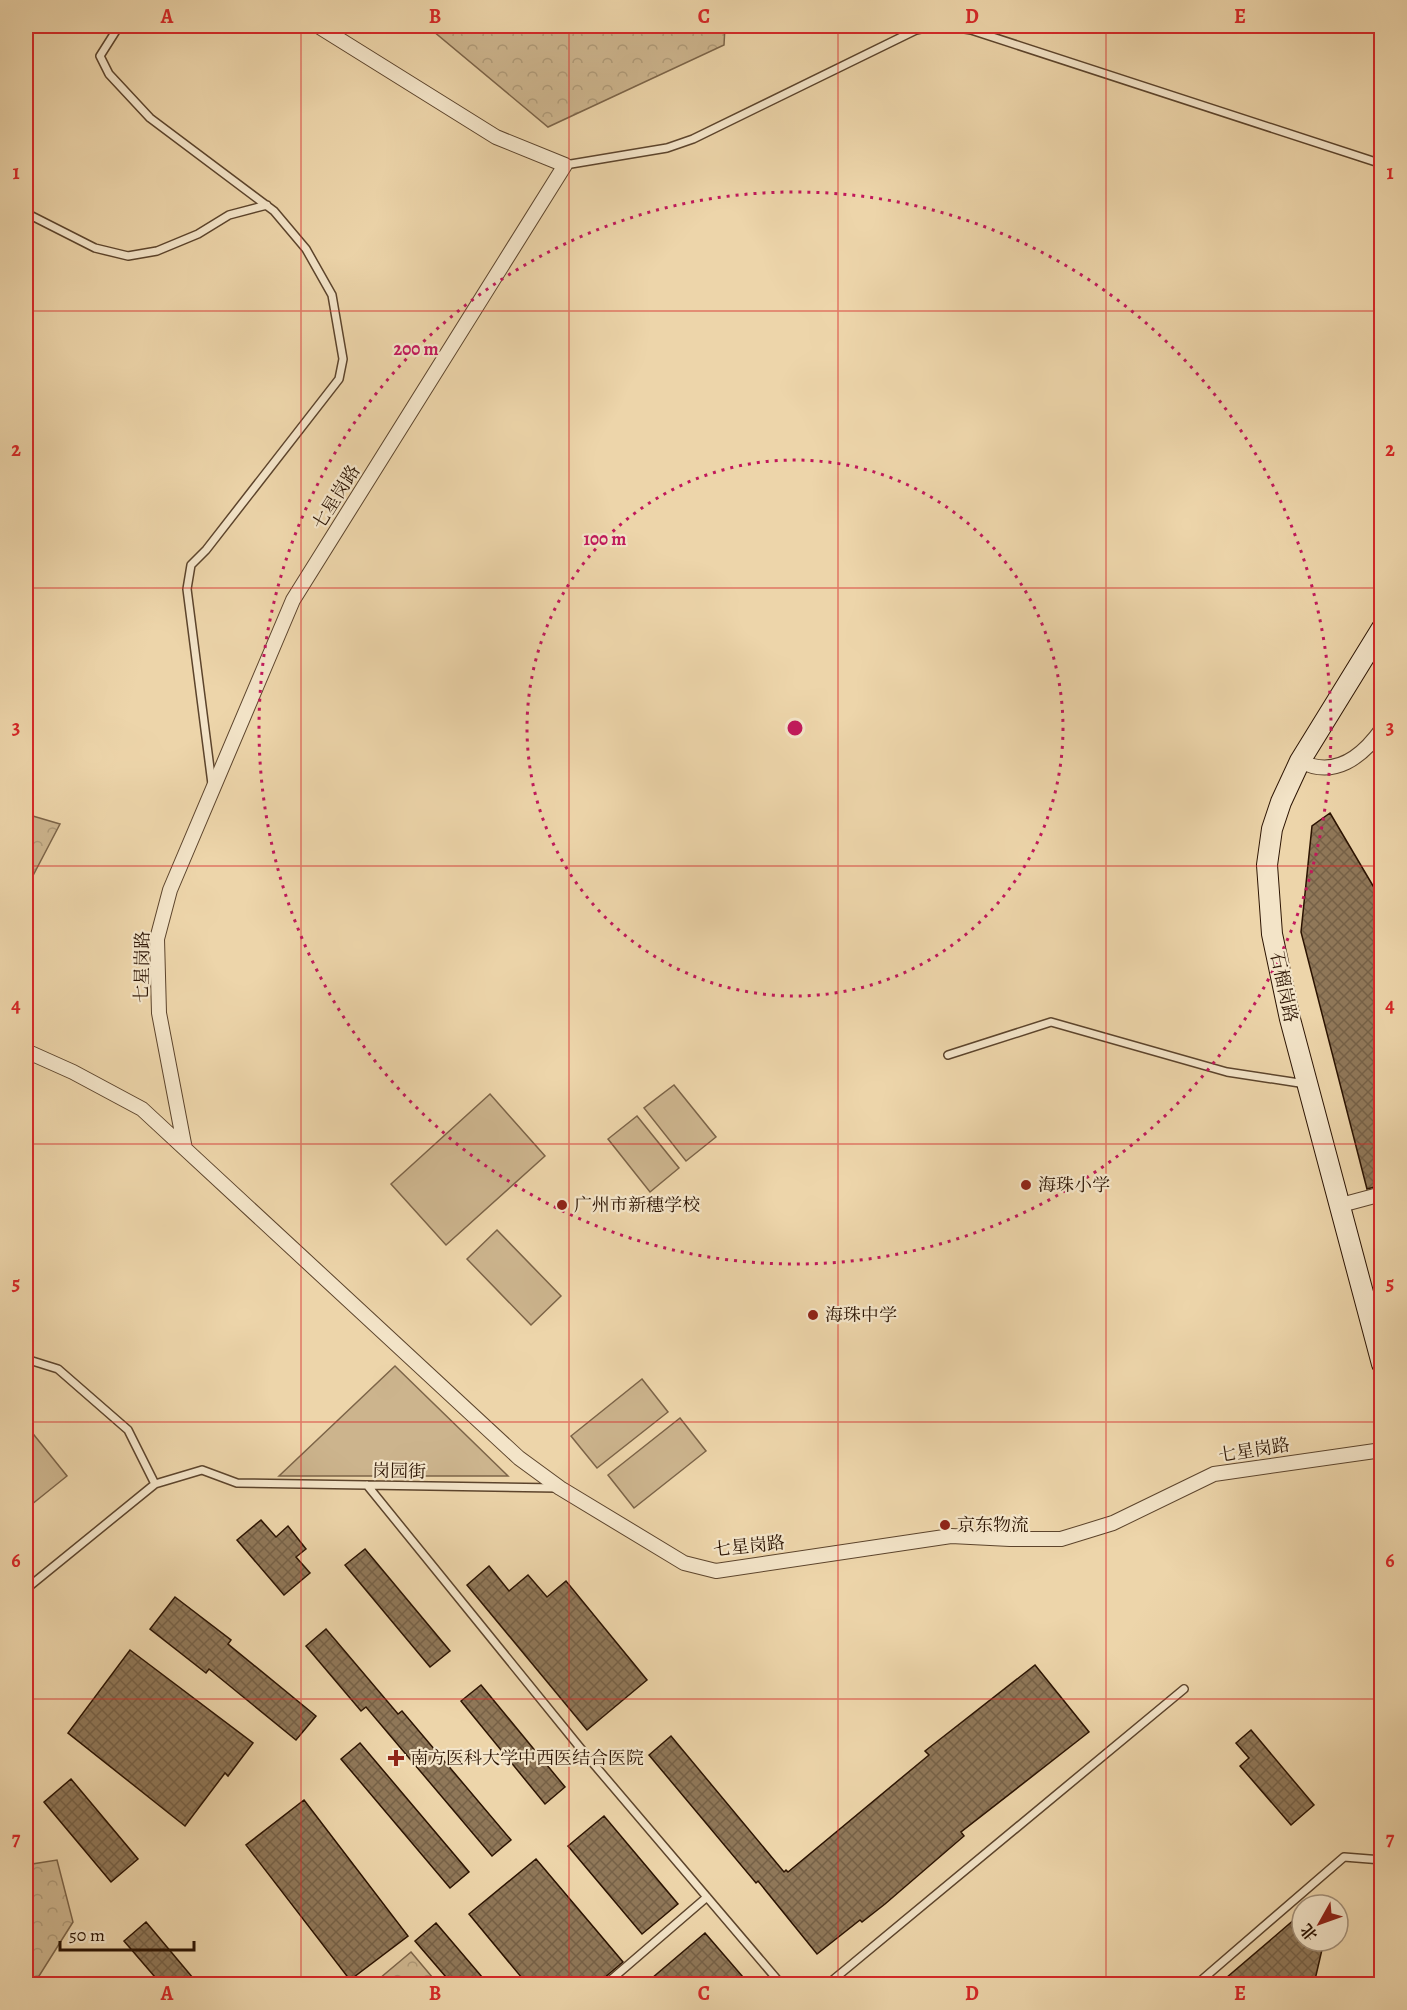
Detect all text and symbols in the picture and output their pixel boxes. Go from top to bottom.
text: A [160,3,174,30]
text: B [429,3,441,30]
text: C [698,3,710,30]
text: D [965,3,979,30]
text: E [1234,3,1246,30]
text: 1 [12,159,20,186]
text: 1 [1386,159,1394,186]
text: 200 m [393,337,439,361]
text: 2 [11,436,21,463]
text: 2 [1385,436,1395,463]
street label: 七星岗路 [307,460,365,534]
text: 100 m [584,527,626,551]
text: 3 [12,714,20,741]
text: 3 [1386,714,1394,741]
centre of rings [785,718,805,738]
street label: 七星岗路 [129,931,155,1003]
street label: 石榴岗路 [1265,949,1303,1025]
text: 4 [11,992,21,1019]
text: 4 [1385,992,1395,1019]
place label: 海珠小学 [1038,1173,1110,1197]
marker: 海珠小学 [1019,1178,1033,1192]
place label: 广州市新穗学校 [574,1193,700,1217]
marker: 广州市新穗学校 [555,1198,569,1212]
text: 5 [12,1270,20,1297]
text: 5 [1386,1270,1394,1297]
place label: 海珠中学 [825,1303,897,1327]
marker: 海珠中学 [806,1308,820,1322]
street label: 七星岗路 [1217,1433,1291,1467]
street label: 岗园街 [372,1459,426,1483]
place label: 京东物流 [957,1513,1029,1537]
marker: 京东物流 [938,1518,952,1532]
street label: 七星岗路 [712,1530,786,1562]
text: 6 [11,1547,21,1574]
text: 6 [1385,1547,1395,1574]
place label: 南方医科大学中西医结合医院 [410,1746,644,1770]
marker: 南方医科大学中西医结合医院 [387,1749,405,1767]
text: 7 [12,1825,21,1852]
text: 7 [1386,1825,1395,1852]
north arrow [1290,1893,1350,1953]
scale bar [60,1914,194,1952]
text: 北 [1296,1919,1323,1945]
text: 50 m [69,1923,105,1947]
text: A [160,1980,174,2007]
text: B [429,1980,441,2007]
text: C [698,1980,710,2007]
text: D [965,1980,979,2007]
text: E [1234,1980,1246,2007]

